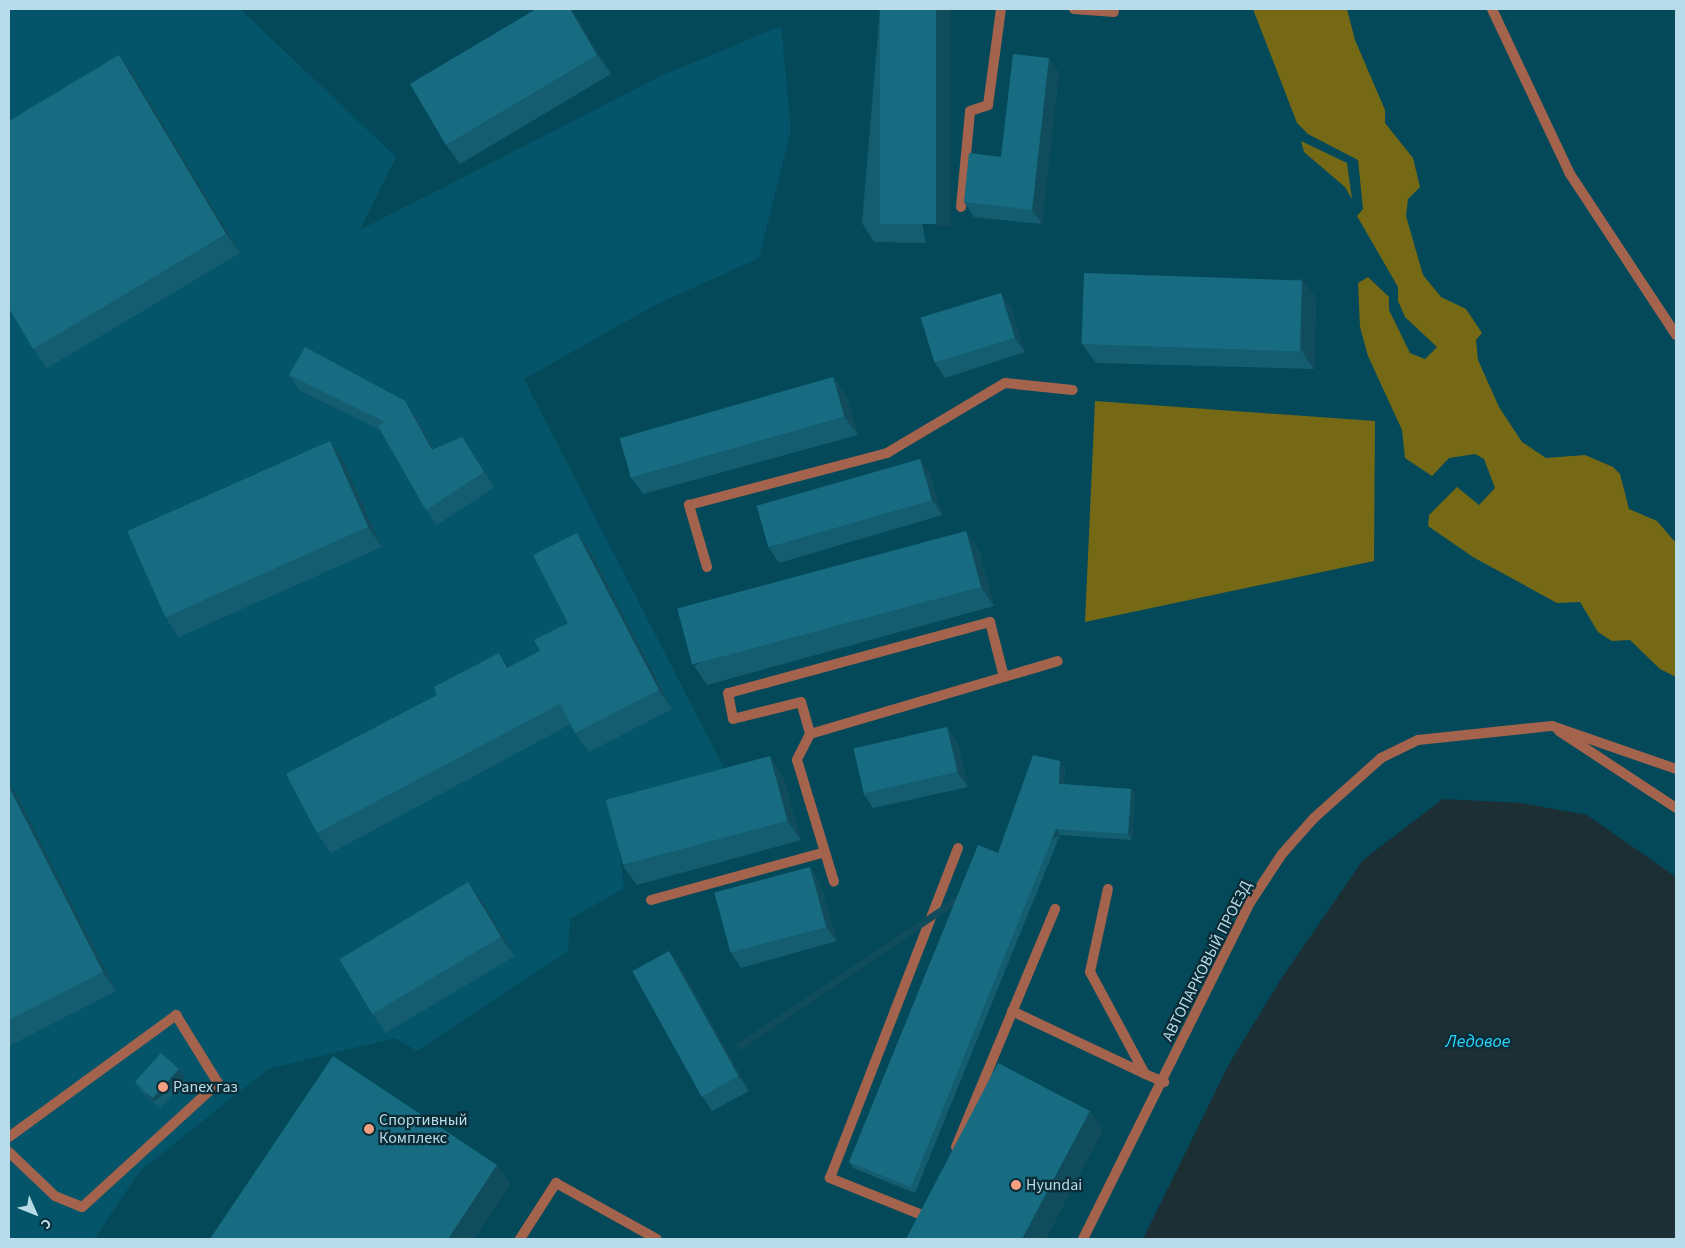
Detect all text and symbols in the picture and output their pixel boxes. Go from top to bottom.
street label: АВТОПАРКОВЫЙ ПРОЕЗД [1158,878,1256,1044]
water label: Ледовое [1446,1031,1510,1053]
place label: Panex газ [173,1077,238,1097]
marker: Panex газ [157,1081,169,1093]
place label: Спортивный Комплекс [379,1110,468,1148]
marker: Спортивный Комплекс [363,1123,375,1135]
place label: Hyundai [1026,1175,1082,1195]
marker: Hyundai [1010,1179,1022,1191]
north arrow [10,1188,60,1238]
text: С [36,1214,56,1233]

